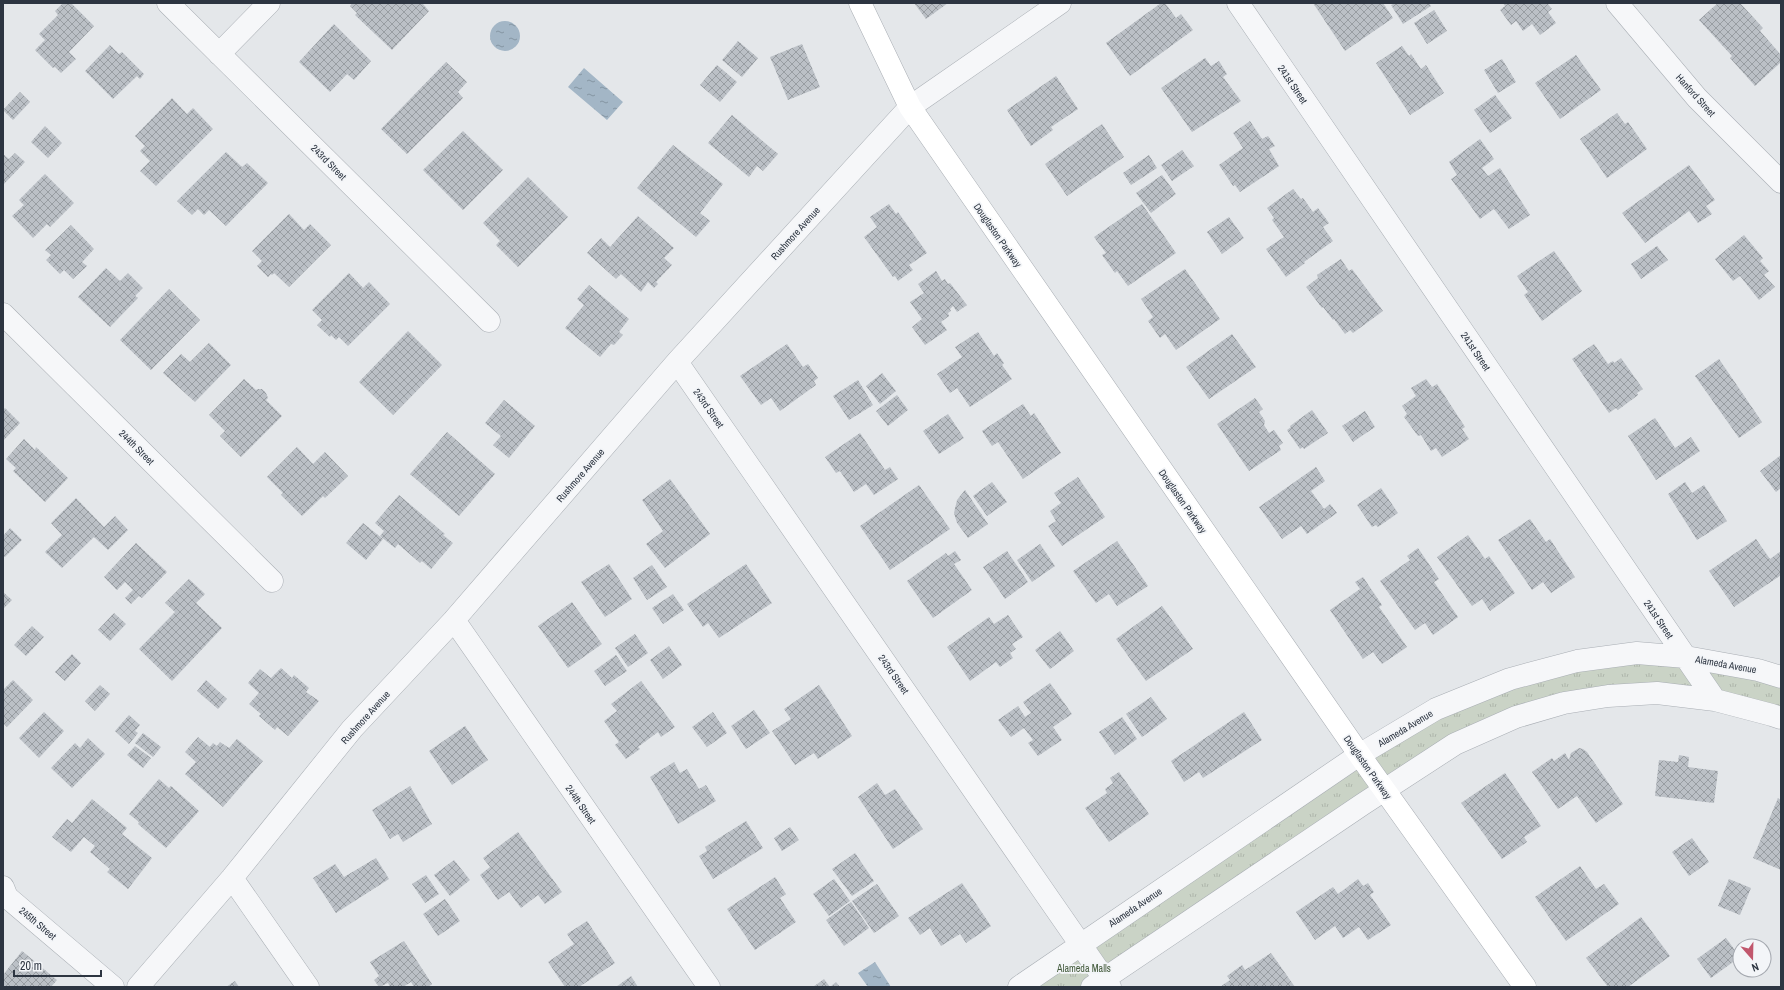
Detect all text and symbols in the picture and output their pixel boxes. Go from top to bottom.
street label: 241st Street [1275,62,1311,107]
street label: Hanford Street [1673,71,1719,120]
street label: 243rd Street [308,142,350,183]
street label: Douglaston Parkway [971,201,1025,271]
street label: Rushmore Avenue [768,204,823,263]
street label: 241st Street [1458,329,1494,374]
street label: 243rd Street [690,386,727,431]
street label: 244th Street [116,427,158,468]
street label: Rushmore Avenue [553,445,608,505]
street label: Douglaston Parkway [1156,467,1210,537]
street label: 241st Street [1641,597,1677,642]
street label: 243rd Street [875,652,912,697]
street label: Alameda Avenue [1693,653,1758,676]
street label: Rushmore Avenue [338,688,393,747]
street label: Alameda Avenue [1375,707,1435,750]
street label: Douglaston Parkway [1341,733,1395,803]
street label: 244th Street [562,782,599,827]
street label: Alameda Avenue [1105,884,1165,931]
street label: 245th Street [16,904,60,943]
north arrow [1732,938,1772,978]
scale bar [14,952,101,978]
text: 20 m [20,958,42,974]
text: N [1750,960,1761,975]
park label: Alameda Malls [1056,962,1111,975]

